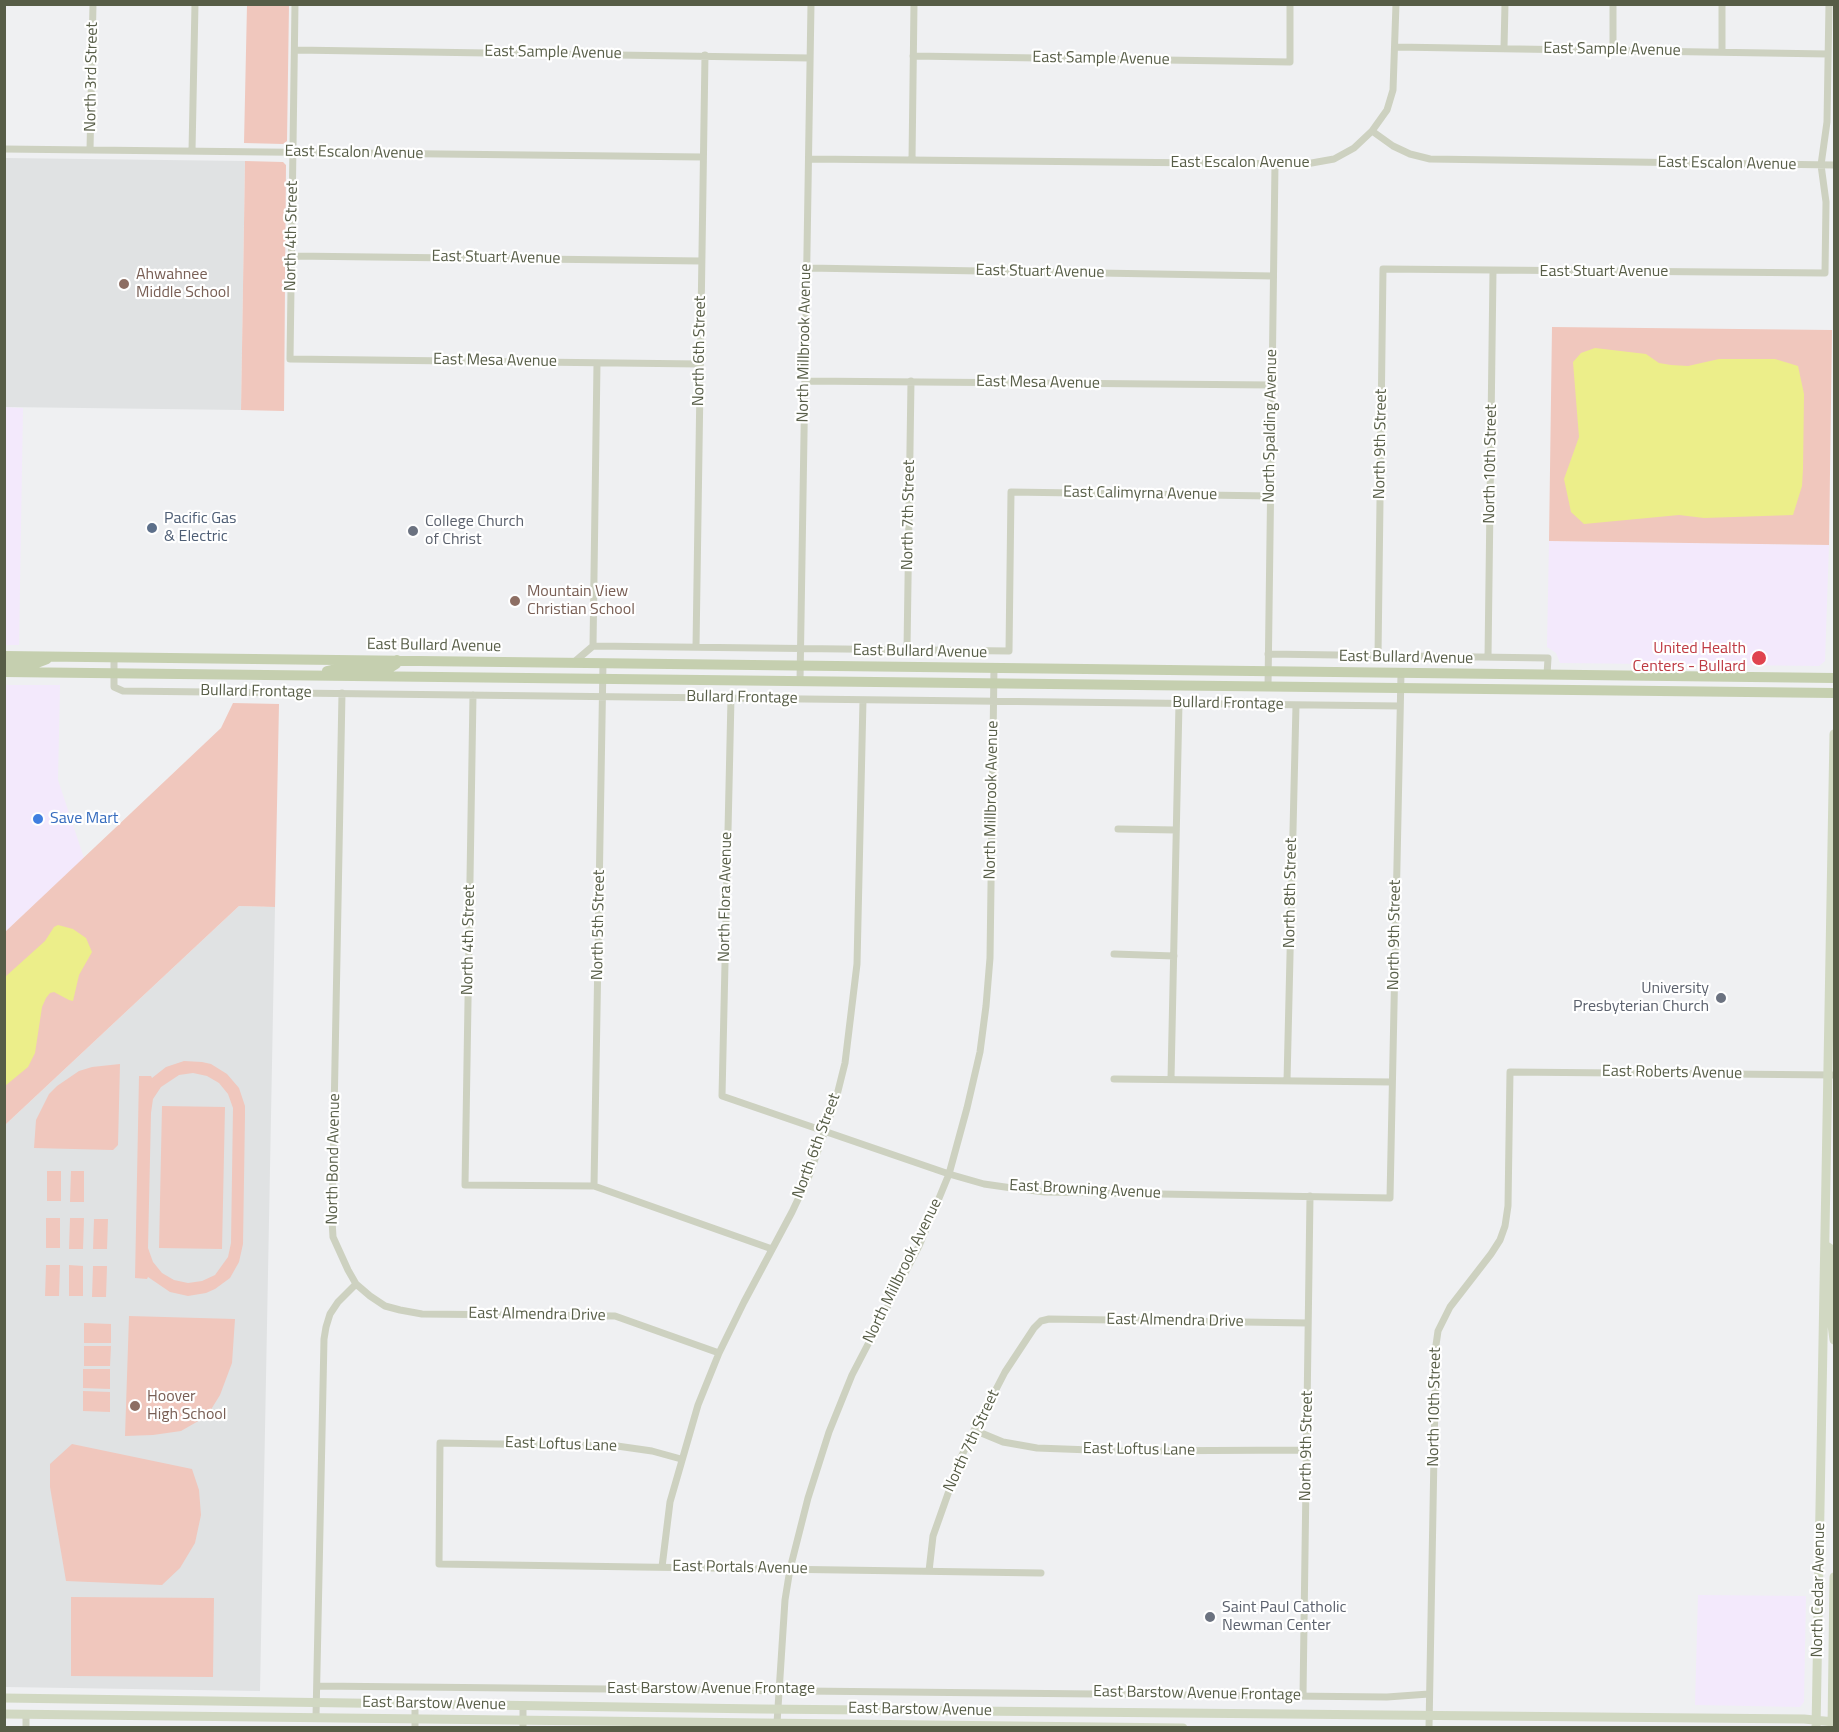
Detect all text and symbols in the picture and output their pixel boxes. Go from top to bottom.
street label: North 3rd Street [81,22,103,132]
street label: East Sample Avenue [1543,39,1681,61]
street label: East Sample Avenue [484,42,622,64]
street label: East Sample Avenue [1032,48,1170,70]
street label: East Escalon Avenue [284,142,424,164]
street label: East Escalon Avenue [1170,153,1310,173]
street label: East Escalon Avenue [1657,153,1797,175]
street label: North 4th Street [281,181,303,291]
street label: East Stuart Avenue [431,247,561,269]
street label: East Stuart Avenue [975,261,1105,283]
street label: East Stuart Avenue [1540,262,1668,282]
street label: North Millbrook Avenue [794,263,816,423]
place label: Ahwahnee Middle School [136,265,230,303]
marker: Ahwahnee Middle School [117,277,131,291]
street label: North 6th Street [689,296,711,406]
street label: North Spalding Avenue [1260,349,1282,503]
street label: East Mesa Avenue [433,350,557,372]
street label: East Mesa Avenue [976,372,1100,394]
street label: North 9th Street [1370,389,1392,499]
street label: North 10th Street [1480,404,1502,524]
street label: North 7th Street [898,460,920,570]
street label: East Calimyrna Avenue [1063,483,1217,505]
place label: Pacific Gas & Electric [164,509,237,547]
place label: College Church of Christ [425,512,524,550]
marker: Pacific Gas & Electric [145,521,159,535]
marker: College Church of Christ [406,524,420,538]
place label: Mountain View Christian School [527,582,635,620]
marker: Mountain View Christian School [508,594,522,608]
street label: East Bullard Avenue [367,635,501,657]
place label: United Health Centers - Bullard [1633,639,1746,677]
street label: East Bullard Avenue [853,641,987,663]
street label: East Bullard Avenue [1339,647,1473,669]
marker: United Health Centers - Bullard [1750,649,1768,667]
street label: Bullard Frontage [200,681,312,703]
street label: Bullard Frontage [686,687,798,709]
street label: Bullard Frontage [1172,693,1284,715]
street label: North Millbrook Avenue [981,720,1003,880]
place label: Save Mart [50,809,118,829]
marker: Save Mart [31,812,45,826]
street label: North Flora Avenue [715,832,737,962]
street label: North 8th Street [1280,838,1302,948]
street label: North 5th Street [588,870,610,980]
street label: North 9th Street [1384,880,1406,990]
street label: North 4th Street [458,885,480,995]
place label: University Presbyterian Church [1573,979,1709,1017]
marker: University Presbyterian Church [1714,991,1728,1005]
street label: East Roberts Avenue [1602,1062,1742,1084]
street label: North 6th Street [789,1091,845,1201]
street label: North Bond Avenue [323,1093,345,1225]
street label: East Browning Avenue [1009,1176,1161,1204]
street label: North Millbrook Avenue [860,1195,946,1347]
street label: East Almendra Drive [468,1304,606,1326]
street label: East Almendra Drive [1106,1310,1244,1332]
street label: North 10th Street [1424,1347,1446,1467]
place label: Hoover High School [147,1387,226,1425]
street label: North 7th Street [940,1387,1004,1495]
street label: North 9th Street [1296,1391,1318,1501]
marker: Hoover High School [128,1399,142,1413]
street label: East Loftus Lane [505,1433,617,1457]
street label: East Loftus Lane [1083,1439,1195,1461]
street label: North Cedar Avenue [1808,1523,1830,1657]
street label: East Portals Avenue [672,1557,808,1579]
place label: Saint Paul Catholic Newman Center [1222,1598,1347,1636]
marker: Saint Paul Catholic Newman Center [1203,1610,1217,1624]
street label: East Barstow Avenue Frontage [607,1679,815,1699]
street label: East Barstow Avenue Frontage [1093,1683,1301,1705]
street label: East Barstow Avenue [362,1693,506,1715]
street label: East Barstow Avenue [848,1699,992,1721]

